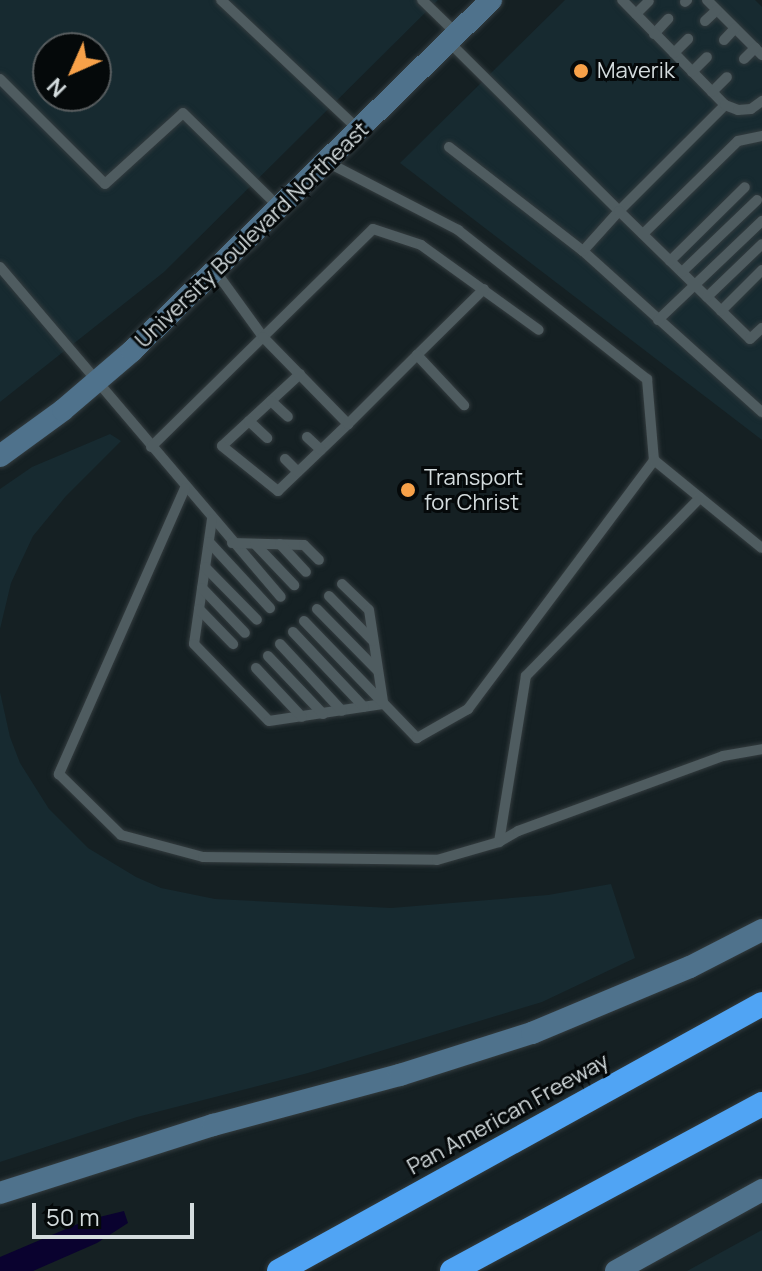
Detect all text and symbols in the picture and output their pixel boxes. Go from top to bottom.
north arrow [32,32,112,112]
place label: Maverik [597,58,675,84]
marker: Maverik [572,62,590,80]
text: N [40,71,73,104]
street label: University Boulevard Northeast [130,116,374,354]
place label: Transport for Christ [424,464,523,516]
marker: Transport for Christ [399,481,417,499]
street label: Pan American Freeway [403,1048,613,1180]
scale bar [36,1187,198,1237]
text: 50 m [46,1200,100,1233]

